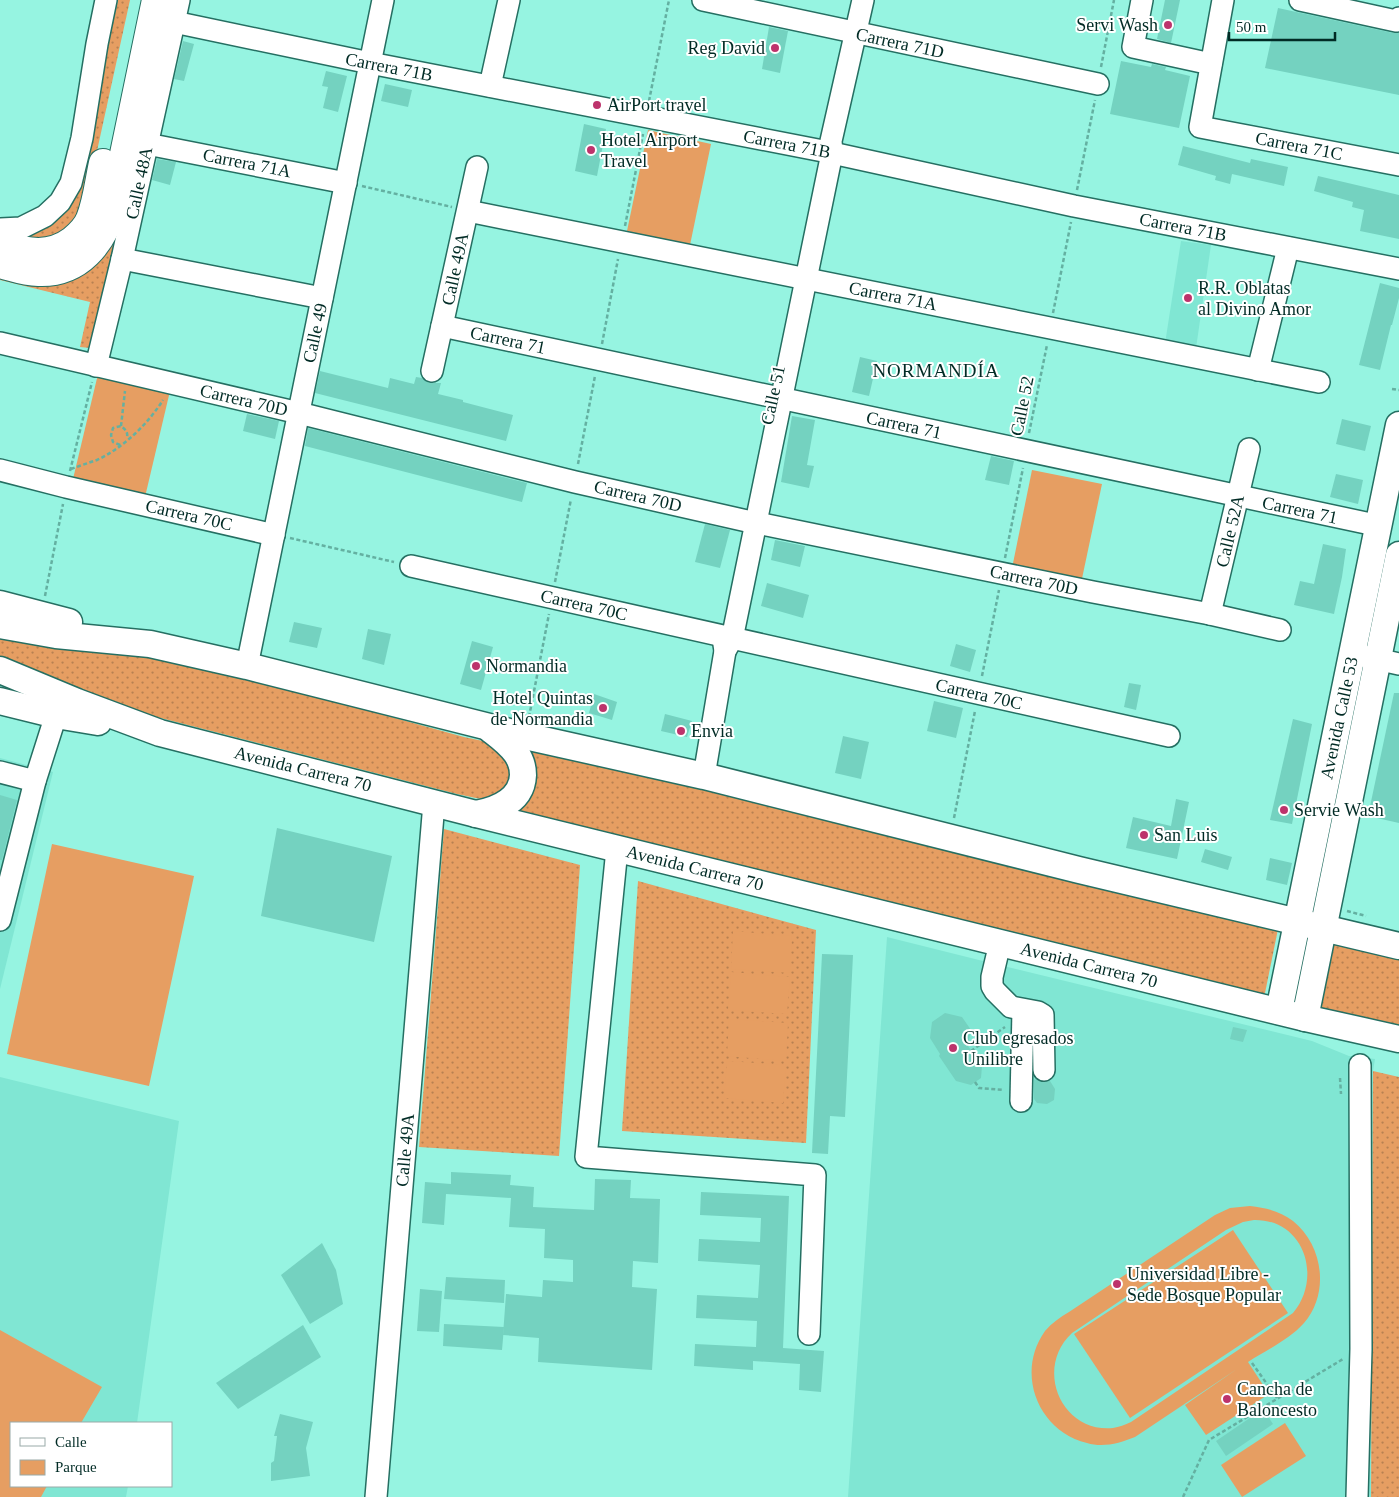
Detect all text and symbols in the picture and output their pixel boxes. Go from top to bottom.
scale bar [1229,10,1335,42]
place label: Servi Wash [1076,15,1158,35]
marker: Servi Wash [1162,19,1174,31]
text: 50 m [1236,19,1267,35]
street label: Carrera 71D [854,24,946,62]
place label: Reg David [688,38,765,58]
marker: Reg David [769,42,781,54]
street label: Carrera 71B [344,49,434,85]
place label: AirPort travel [607,95,706,115]
marker: AirPort travel [591,99,603,111]
street label: Carrera 71B [742,126,832,162]
street label: Carrera 71C [1254,128,1344,164]
place label: Hotel Airport Travel [601,130,698,171]
marker: Hotel Airport Travel [585,144,597,156]
street label: Calle 48A [122,145,156,221]
street label: Carrera 71A [201,145,293,181]
street label: Carrera 71B [1138,209,1228,245]
street label: Calle 49A [438,231,472,307]
street label: Carrera 71A [847,278,939,314]
place label: R.R. Oblatas al Divino Amor [1198,278,1311,319]
marker: R.R. Oblatas al Divino Amor [1182,292,1194,304]
street label: Calle 49 [299,301,331,365]
street label: Carrera 71 [469,322,547,358]
district label: NORMANDÍA [872,360,1000,381]
street label: Calle 51 [757,363,789,427]
street label: Calle 52 [1006,374,1038,438]
street label: Carrera 70D [198,380,290,420]
street label: Carrera 71 [865,407,943,443]
street label: Carrera 70D [592,476,684,516]
street label: Carrera 71 [1261,492,1339,528]
street label: Calle 52A [1212,493,1248,569]
street label: Carrera 70C [144,495,234,535]
street label: Carrera 70D [988,561,1080,599]
street label: Carrera 70C [539,585,629,625]
street label: Avenida Calle 53 [1316,655,1362,781]
place label: Normandia [486,656,567,676]
marker: Normandia [470,660,482,672]
street label: Carrera 70C [934,674,1024,714]
place label: Hotel Quintas de Normandia [491,688,593,729]
marker: Hotel Quintas de Normandia [597,702,609,714]
place label: Envia [691,721,733,741]
marker: Envia [675,725,687,737]
street label: Avenida Carrera 70 [232,742,374,796]
place label: Servie Wash [1294,800,1384,820]
marker: Servie Wash [1278,804,1290,816]
place label: San Luis [1154,825,1218,845]
marker: San Luis [1138,829,1150,841]
street label: Avenida Carrera 70 [624,841,766,895]
street label: Avenida Carrera 70 [1018,938,1160,992]
place label: Club egresados Unilibre [963,1028,1073,1069]
marker: Club egresados Unilibre [947,1042,959,1054]
street label: Calle 49A [392,1113,418,1187]
place label: Universidad Libre - Sede Bosque Popular [1127,1264,1281,1305]
marker: Universidad Libre - Sede Bosque Popular [1111,1278,1123,1290]
place label: Cancha de Baloncesto [1237,1379,1317,1420]
marker: Cancha de Baloncesto [1221,1393,1233,1405]
legend [10,1422,172,1487]
text: Calle [55,1434,87,1450]
text: Parque [55,1459,97,1475]

